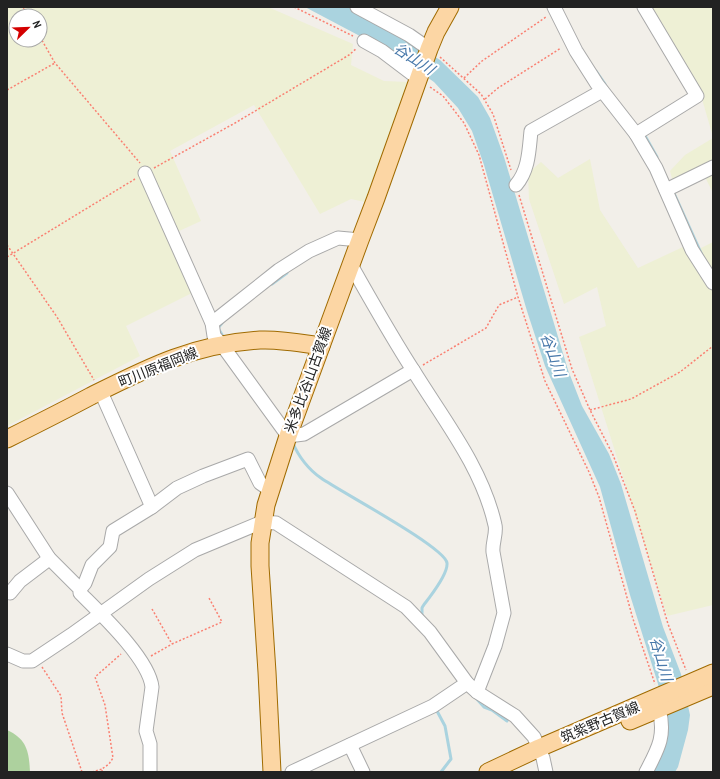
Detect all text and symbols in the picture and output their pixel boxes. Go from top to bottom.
north arrow [8,8,48,48]
text: N [29,18,45,30]
water label: 谷山川 [390,38,441,81]
street label: 米多比谷山古賀線 [280,324,336,436]
water label: 谷山川 [536,330,572,381]
street label: 町川原福岡線 [116,343,200,391]
water label: 谷山川 [645,634,678,685]
street label: 筑紫野古賀線 [558,697,642,747]

